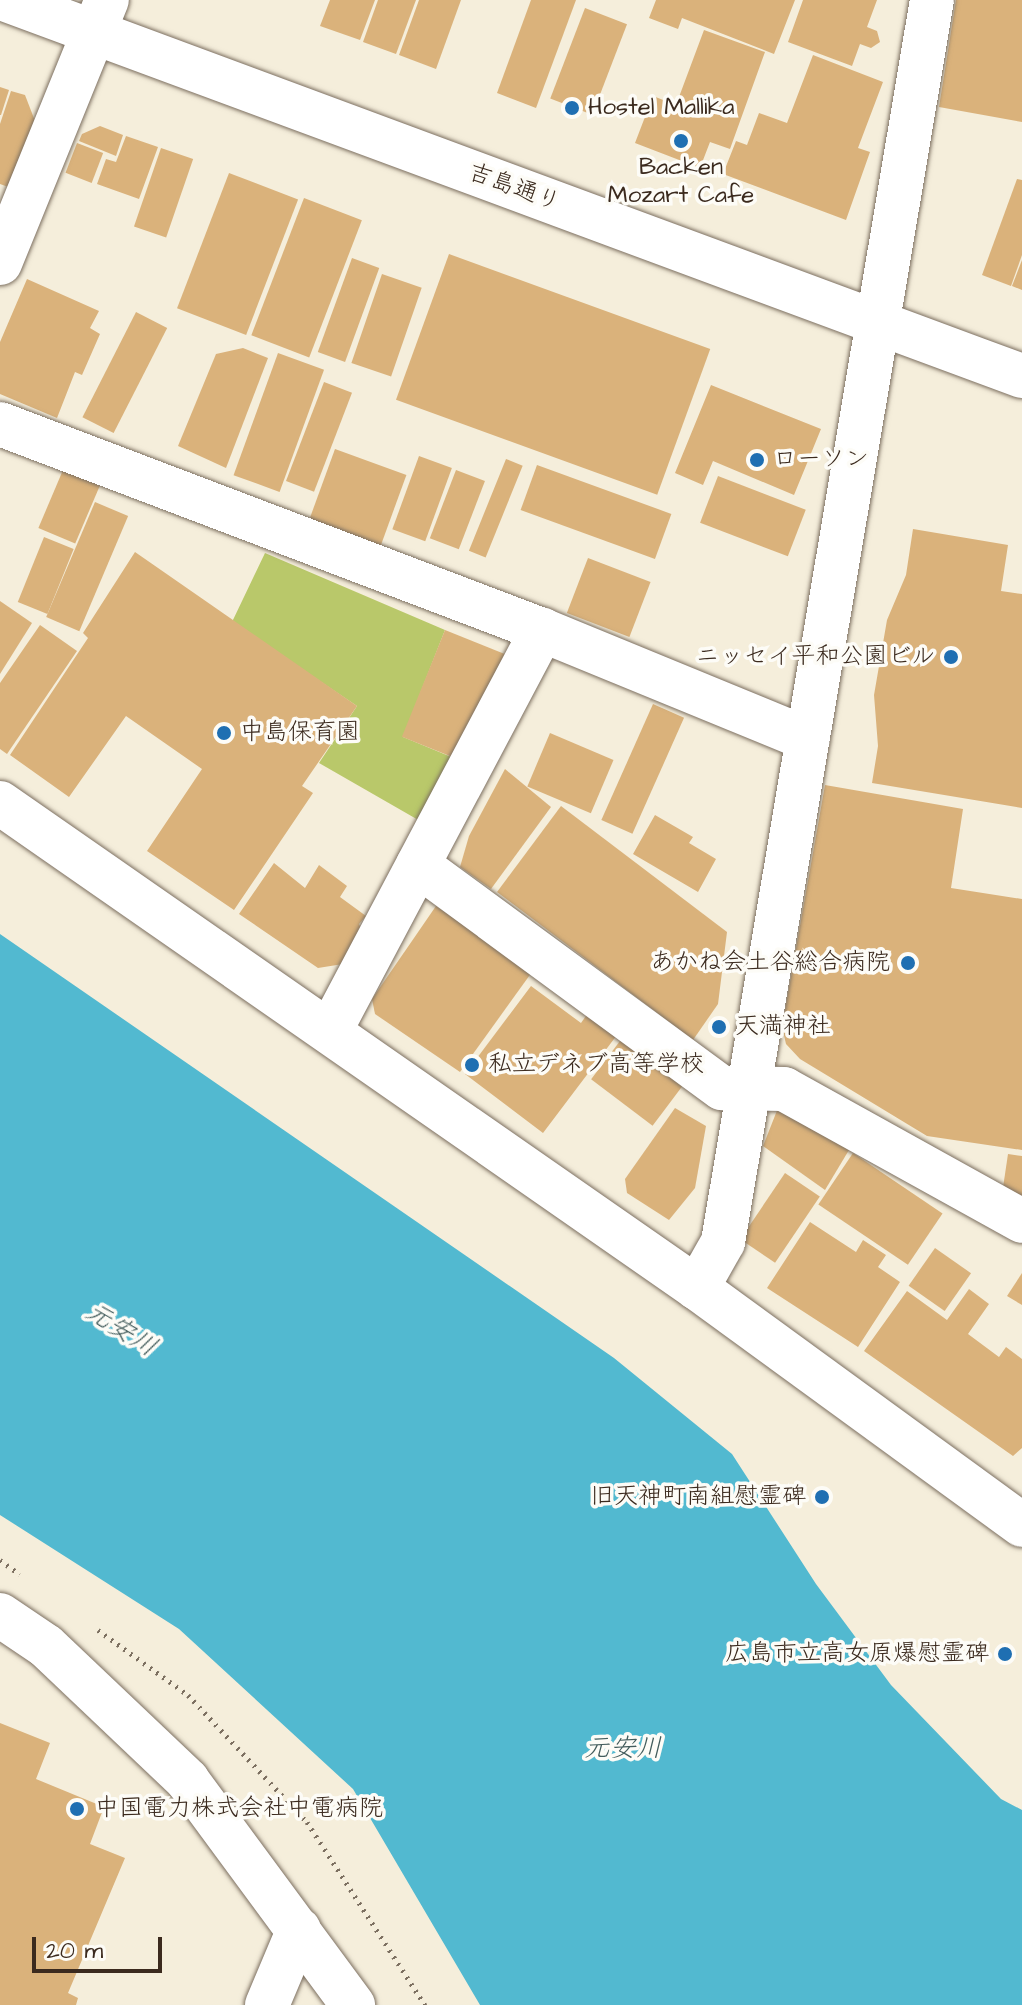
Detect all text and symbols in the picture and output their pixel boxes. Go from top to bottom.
place label: Hostel Mallika [588,94,734,122]
marker: Hostel Mallika [563,99,581,117]
marker: Backen Mozart Cafe [672,132,690,150]
place label: Backen Mozart Cafe [608,154,754,210]
street label: 吉島通り [464,158,564,218]
place label: ローソン [773,446,869,474]
marker: ローソン [748,451,766,469]
place label: ニッセイ平和公園ビル [695,643,935,671]
marker: ニッセイ平和公園ビル [942,648,960,666]
place label: 中島保育園 [240,719,360,747]
marker: 中島保育園 [215,724,233,742]
place label: あかね会土谷総合病院 [650,949,890,977]
marker: あかね会土谷総合病院 [897,952,919,974]
place label: 天満神社 [735,1013,831,1041]
marker: 天満神社 [710,1018,728,1036]
place label: 私立デネブ高等学校 [488,1051,704,1079]
marker: 私立デネブ高等学校 [463,1056,481,1074]
water label: 元安川 [80,1296,162,1364]
place label: 旧天神町南組慰霊碑 [590,1483,806,1511]
marker: 旧天神町南組慰霊碑 [813,1488,831,1506]
place label: 広島市立高女原爆慰霊碑 [725,1640,989,1668]
marker: 広島市立高女原爆慰霊碑 [996,1645,1014,1663]
water label: 元安川 [584,1733,662,1765]
place label: 中国電力株式会社中電病院 [95,1795,383,1823]
marker: 中国電力株式会社中電病院 [66,1798,88,1820]
scale bar [36,1921,166,1971]
text: 20 m [46,1934,103,1968]

